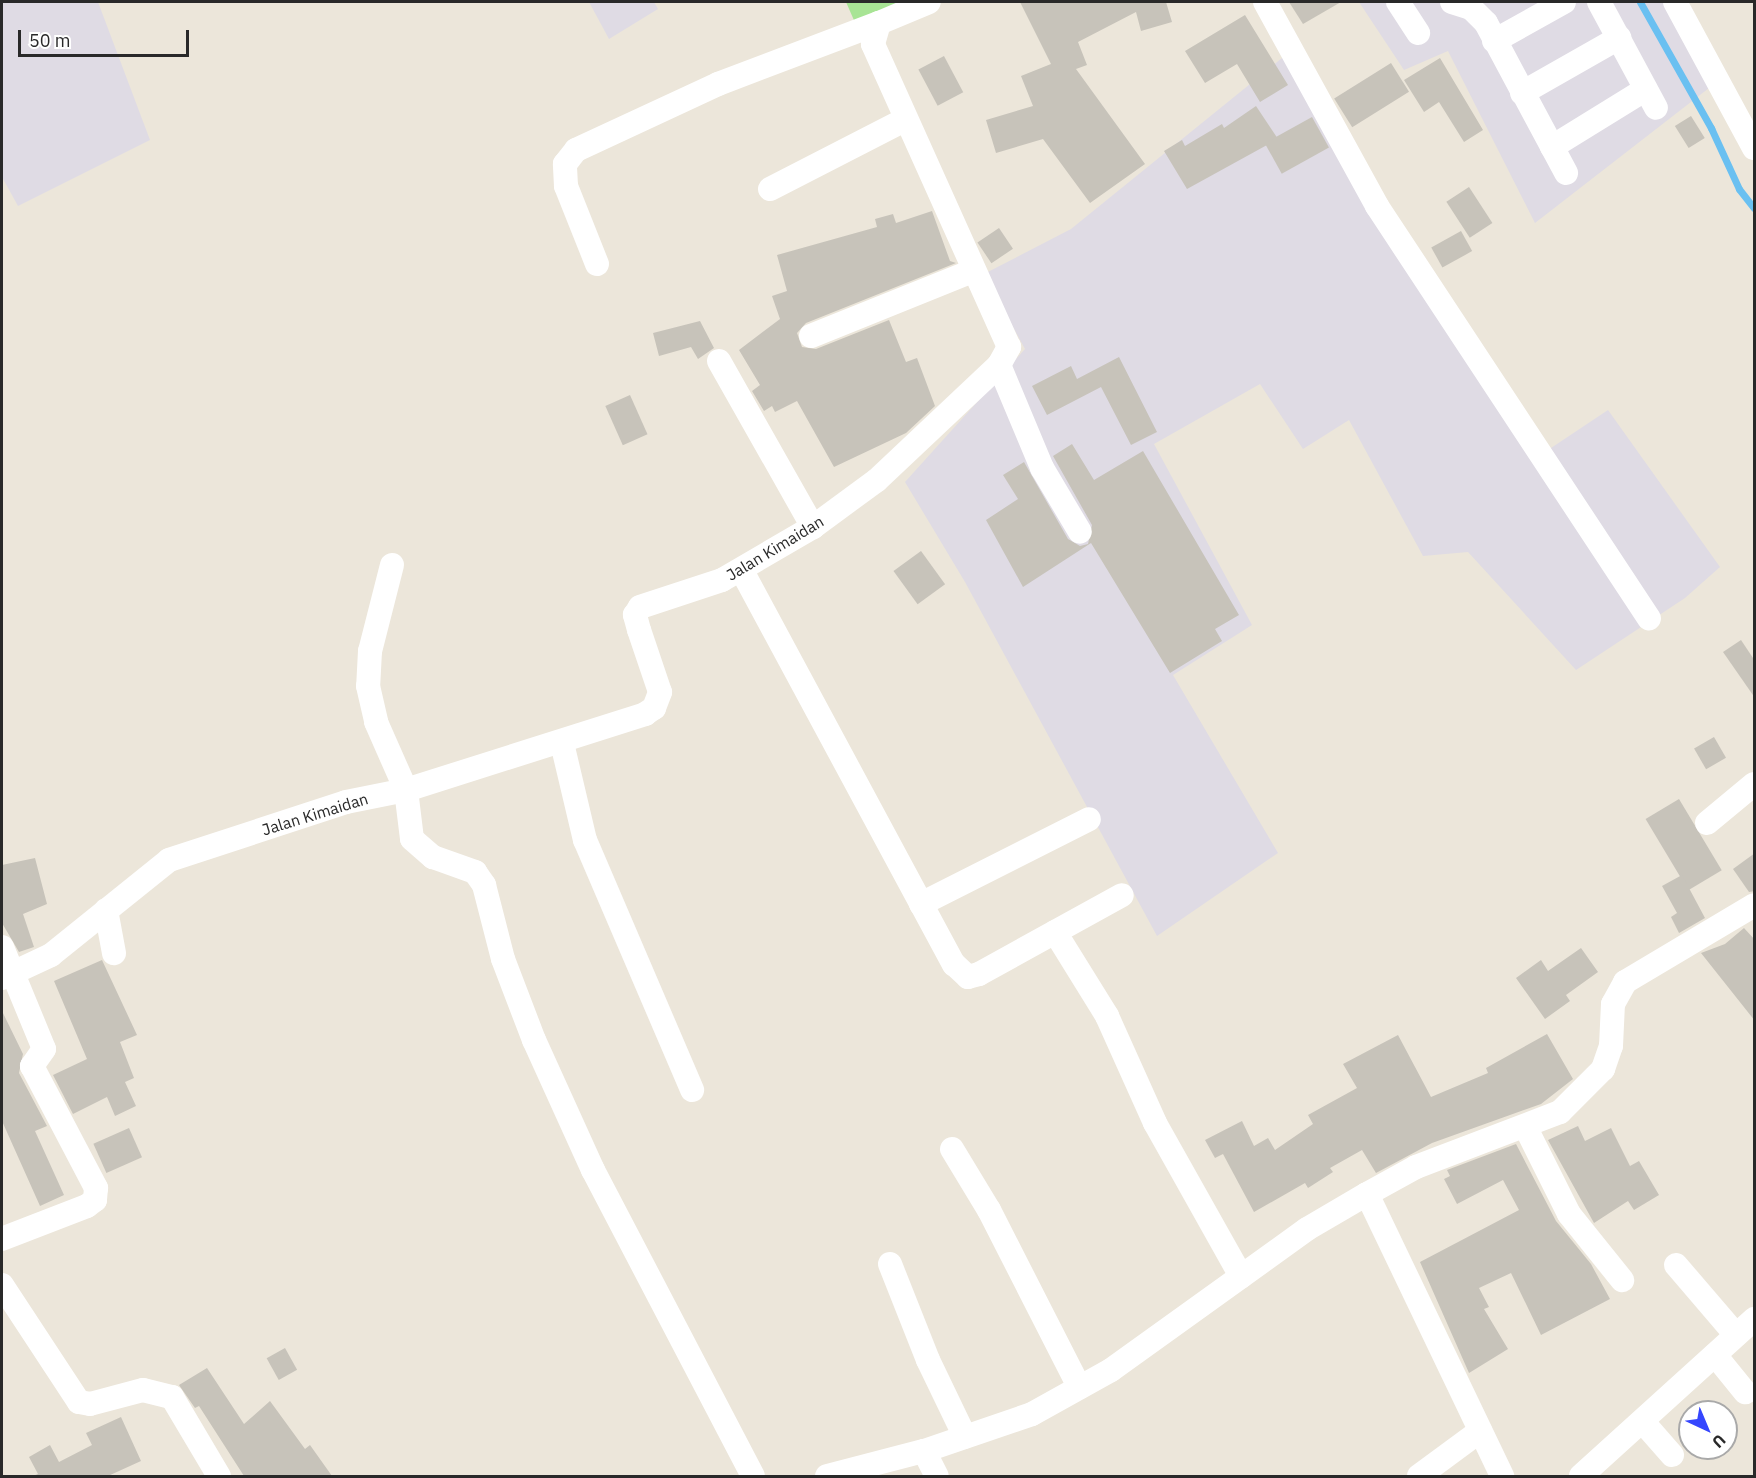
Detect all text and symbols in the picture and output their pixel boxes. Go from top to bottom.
scale bar [21,18,192,56]
text: 50 m [29,29,71,52]
street label: Jalan Kimaidan [723,511,827,585]
street label: Jalan Kimaidan [260,789,370,839]
north arrow [1678,1400,1738,1460]
text: U [1708,1430,1730,1453]

